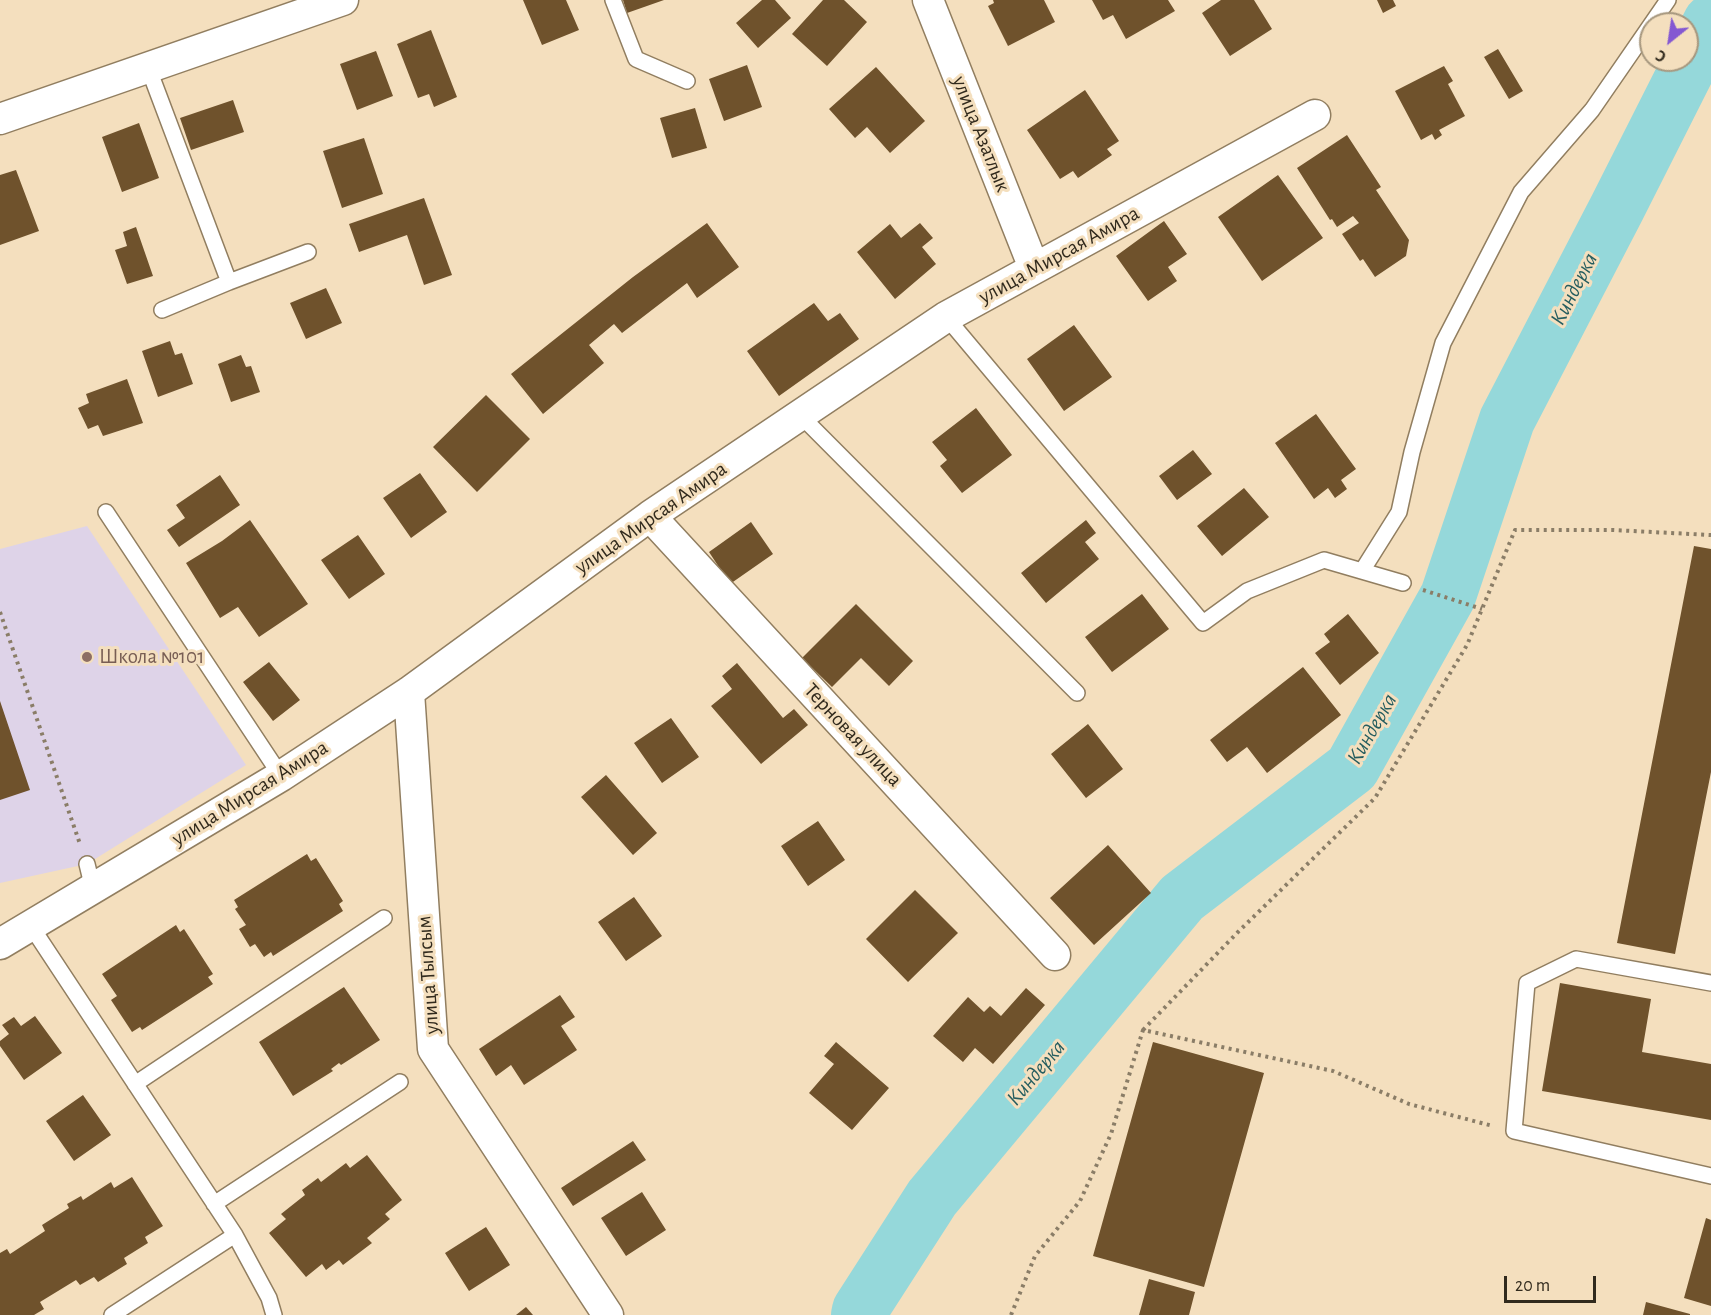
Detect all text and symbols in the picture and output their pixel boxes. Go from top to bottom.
north arrow [1639,12,1699,72]
text: С [1653,47,1669,65]
street label: улица Азатлык [946,72,1016,196]
street label: улица Мирсая Амира [974,200,1144,310]
water label: Киндерка [1545,249,1603,329]
street label: улица Мирсая Амира [570,456,732,580]
place label: Школа №101 [99,644,204,670]
marker: Школа №101 [80,650,94,664]
street label: Терновая улица [799,678,907,792]
water label: Киндерка [1341,689,1403,769]
street label: улица Мирсая Амира [167,735,333,851]
street label: улица Тылсым [411,915,445,1035]
water label: Киндерка [1001,1035,1071,1111]
scale bar [1507,1264,1598,1302]
text: 20 m [1515,1277,1550,1295]

